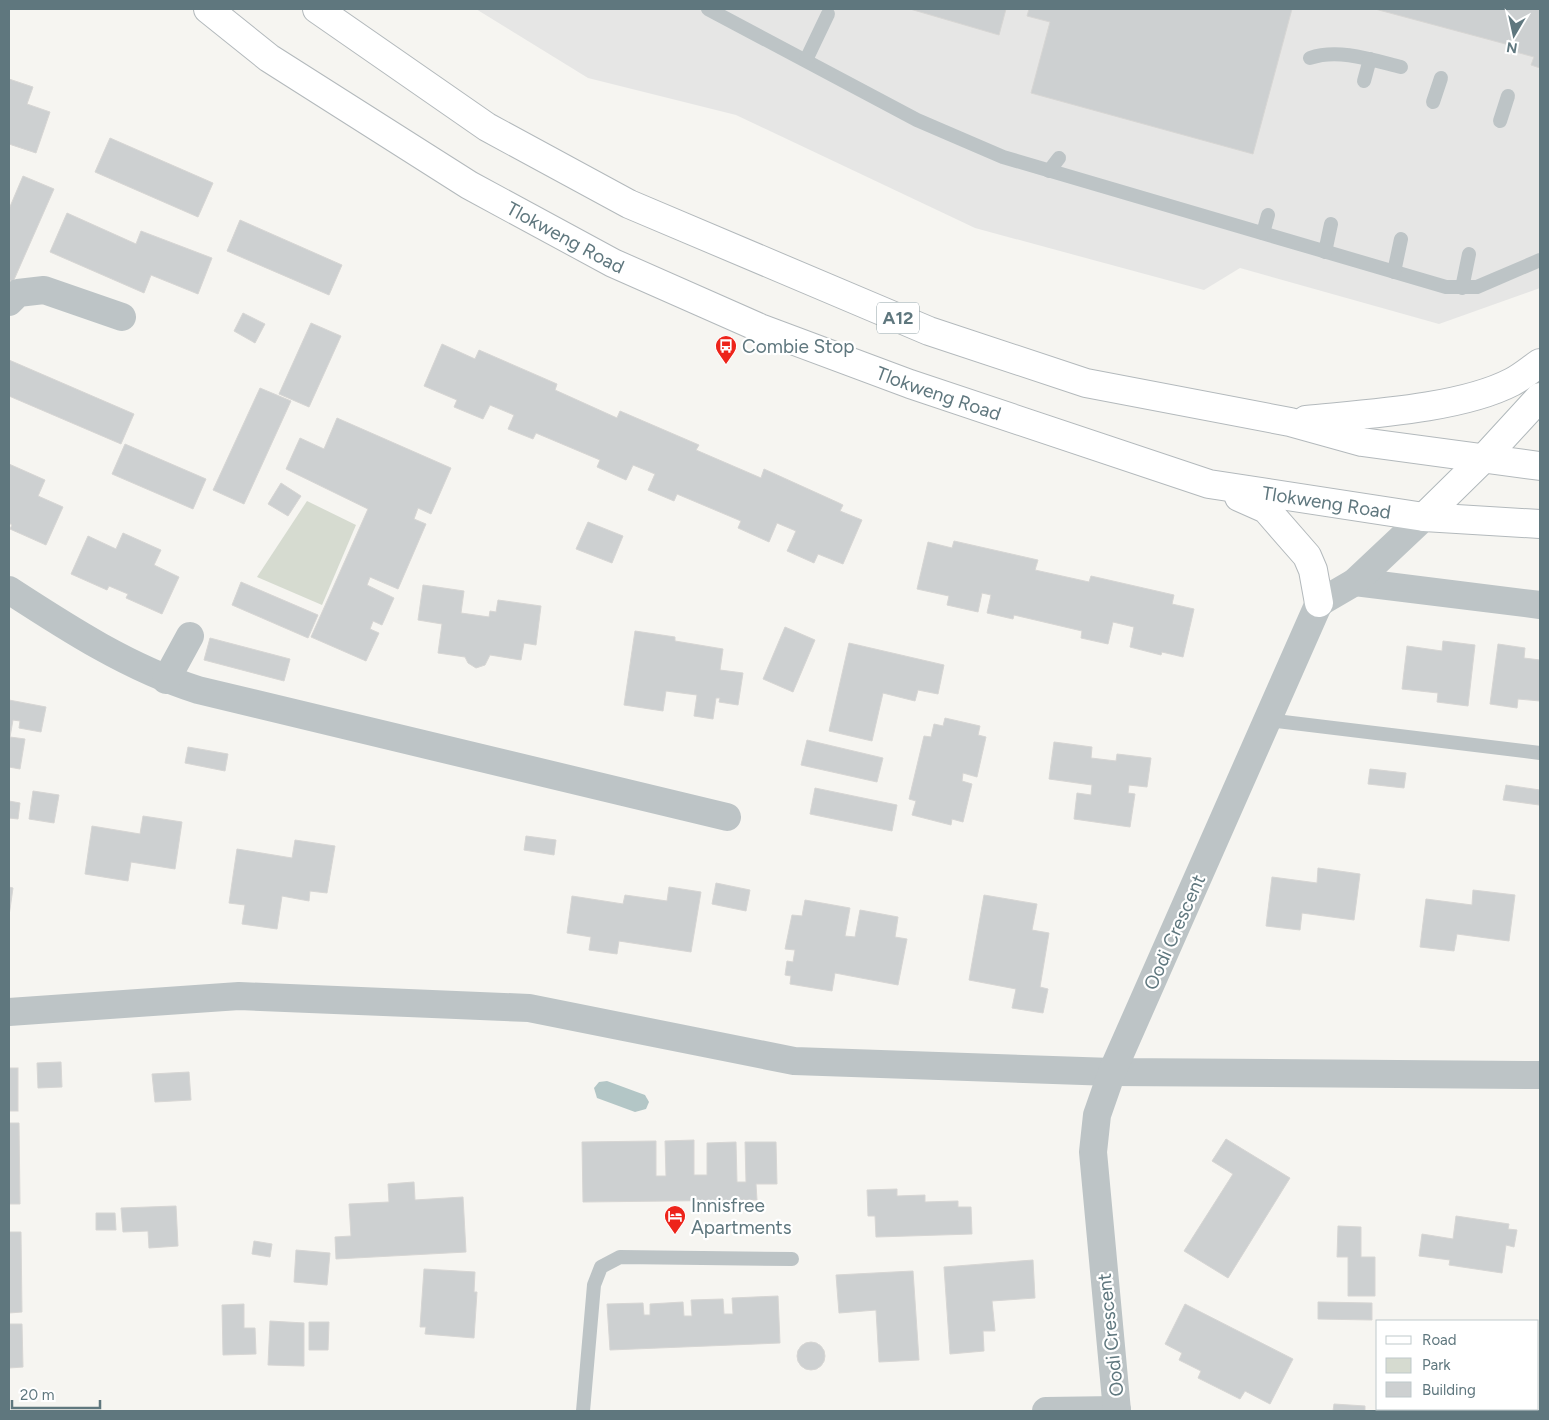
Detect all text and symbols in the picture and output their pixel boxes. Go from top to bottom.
north arrow [1489,10,1539,60]
text: N [1505,38,1519,57]
street label: Tlokweng Road [503,197,628,279]
road number: A12 [877,302,919,334]
bus stop icon: Combie Stop [714,334,738,365]
place label: Combie Stop [742,335,855,358]
street label: Tlokweng Road [873,361,1004,426]
street label: Tlokweng Road [1260,481,1393,524]
street label: Oodi Crescent [1139,871,1210,993]
place label: Innisfree Apartments [691,1194,792,1239]
hotel icon: Innisfree Apartments [663,1204,687,1235]
street label: Oodi Crescent [1093,1272,1128,1398]
legend [1376,1320,1539,1410]
text: Road [1422,1331,1457,1349]
text: Park [1422,1356,1451,1374]
scale bar [12,1378,100,1410]
text: Building [1422,1381,1476,1399]
text: 20 m [20,1386,54,1404]

